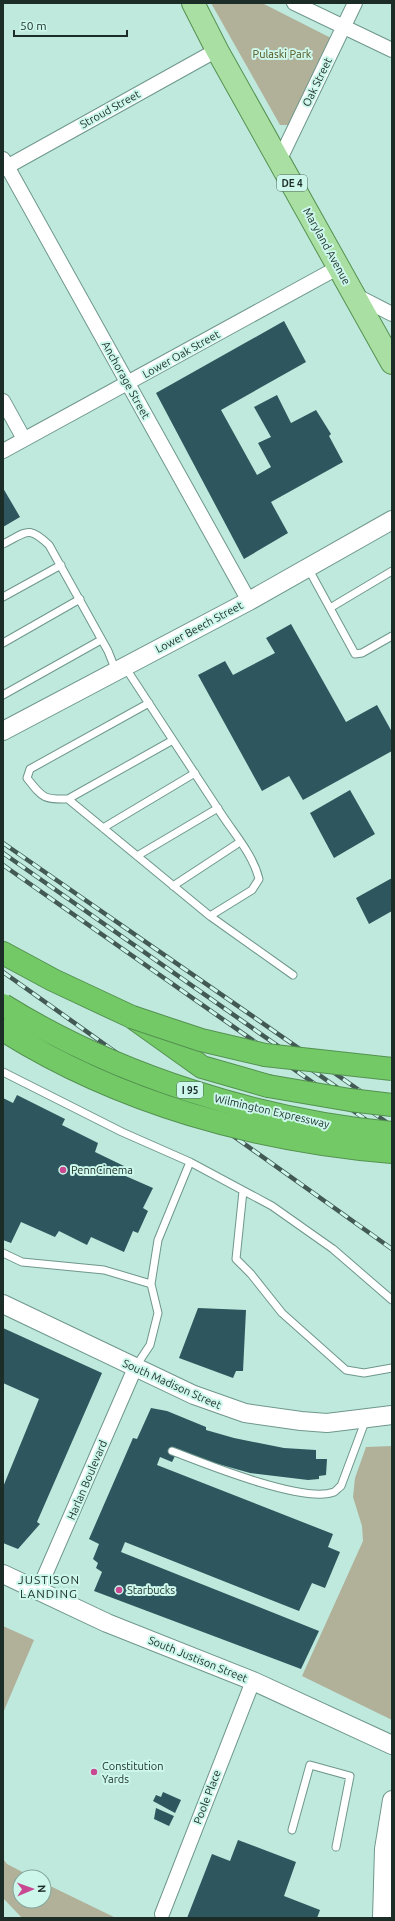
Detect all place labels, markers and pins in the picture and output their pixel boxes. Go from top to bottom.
place label: PennCinema [71,1164,133,1176]
marker: PennCinema [58,1165,68,1175]
place label: Starbucks [127,1584,175,1596]
marker: Starbucks [114,1585,124,1595]
place label: Constitution Yards [102,1760,164,1785]
marker: Constitution Yards [89,1767,99,1777]

